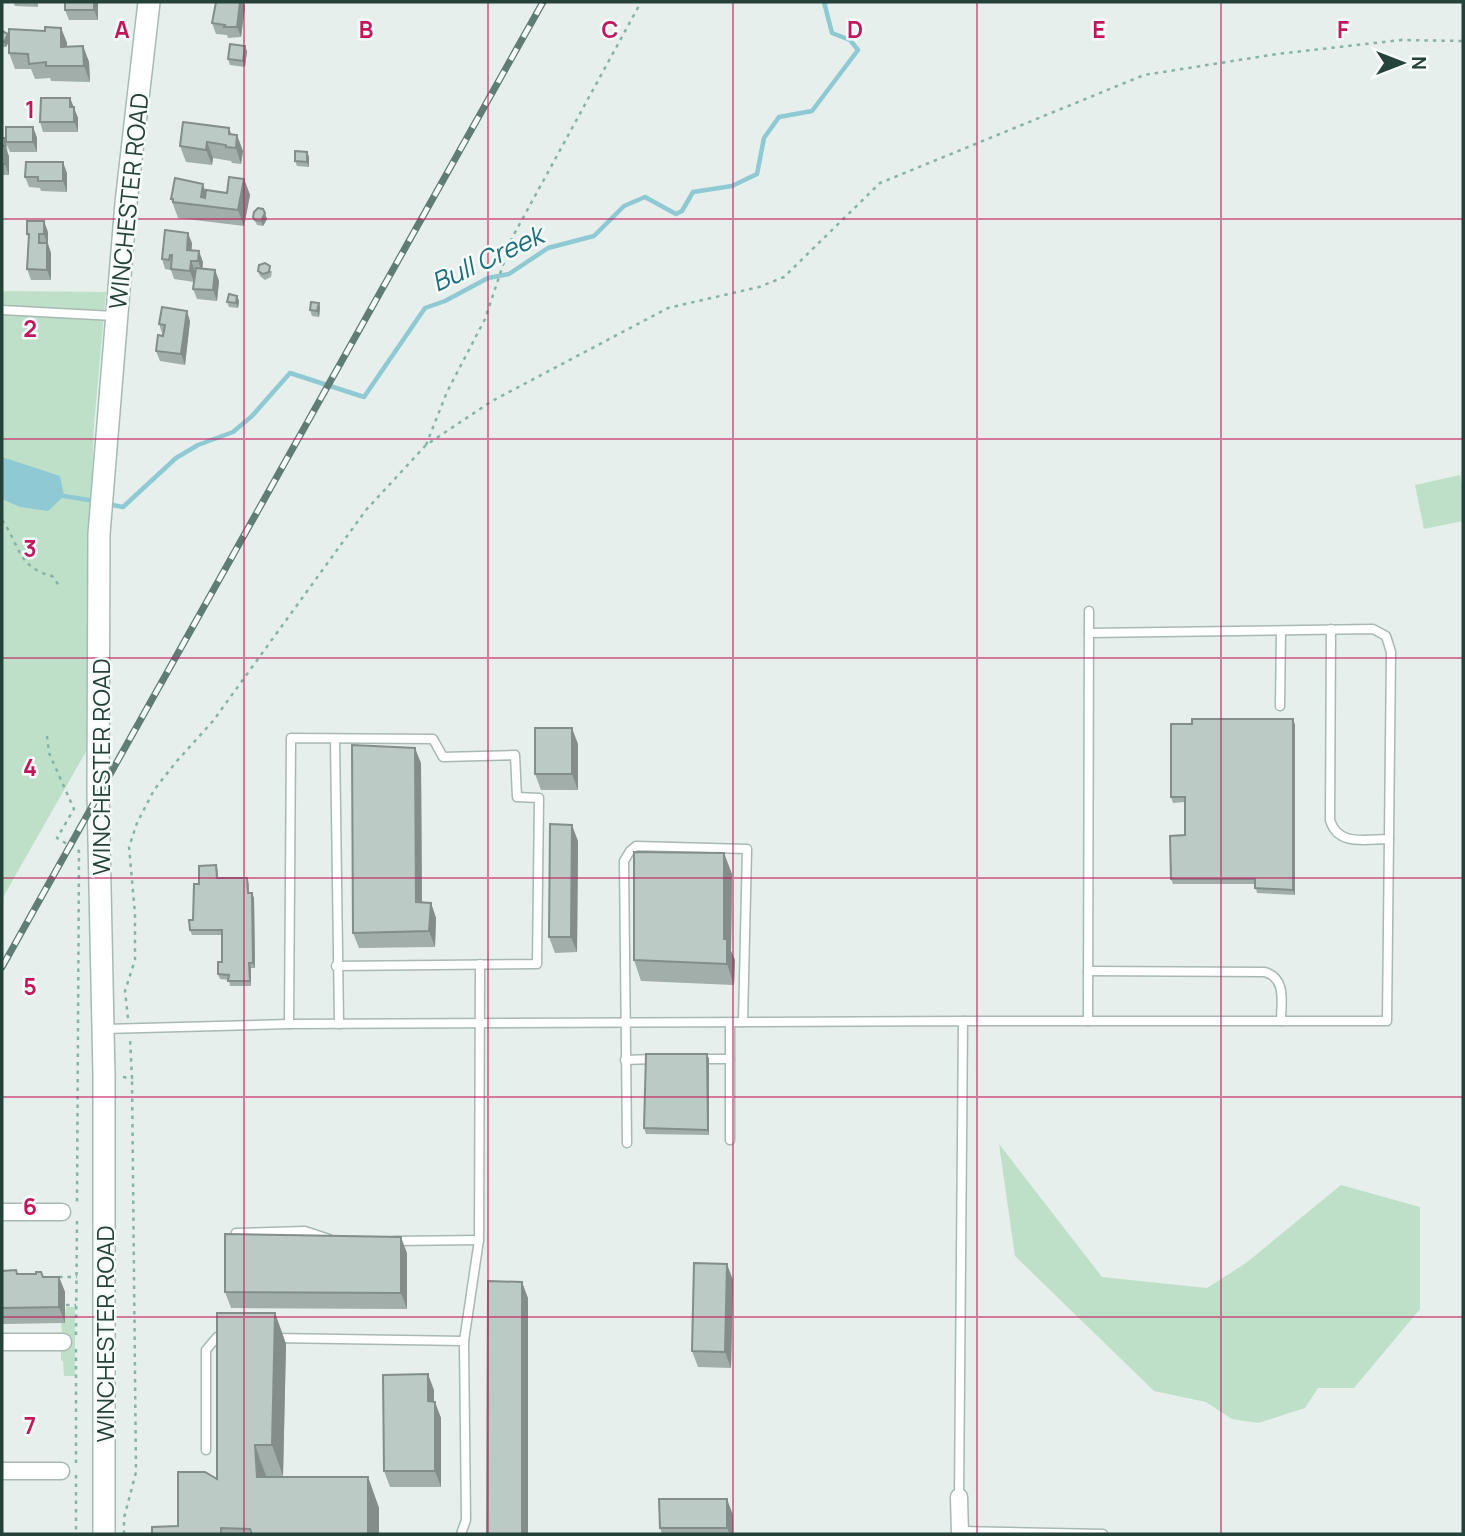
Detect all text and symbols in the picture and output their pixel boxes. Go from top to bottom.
text: A [114,13,130,45]
text: B [359,13,373,45]
text: C [602,13,619,45]
text: D [847,13,863,45]
text: E [1092,13,1106,45]
text: F [1337,13,1349,45]
north arrow [1367,28,1437,98]
text: N [1406,56,1432,70]
street label: WINCHESTER ROAD [100,91,156,311]
text: 1 [25,93,35,125]
water label: Bull Creek [425,215,553,300]
text: 2 [23,312,37,344]
text: 3 [23,532,37,564]
street label: WINCHESTER ROAD [84,658,117,876]
text: 4 [23,751,37,783]
text: 5 [23,970,37,1002]
text: 6 [23,1190,37,1222]
street label: WINCHESTER ROAD [88,1225,121,1443]
text: 7 [24,1409,36,1441]

